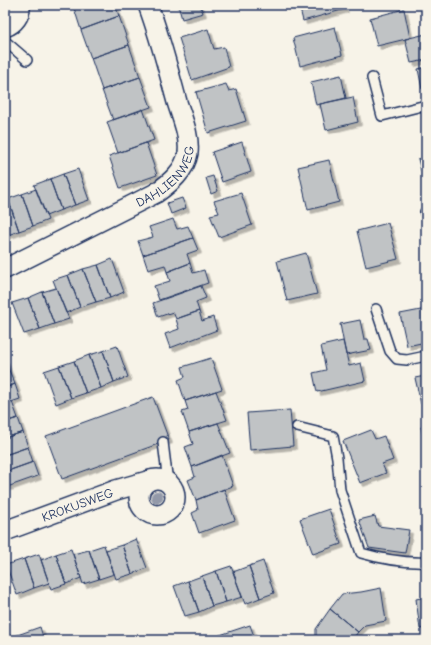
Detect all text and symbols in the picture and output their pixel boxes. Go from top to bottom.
street label: DAHLIENWEG [133,145,196,210]
street label: KROKUSWEG [40,485,115,525]

